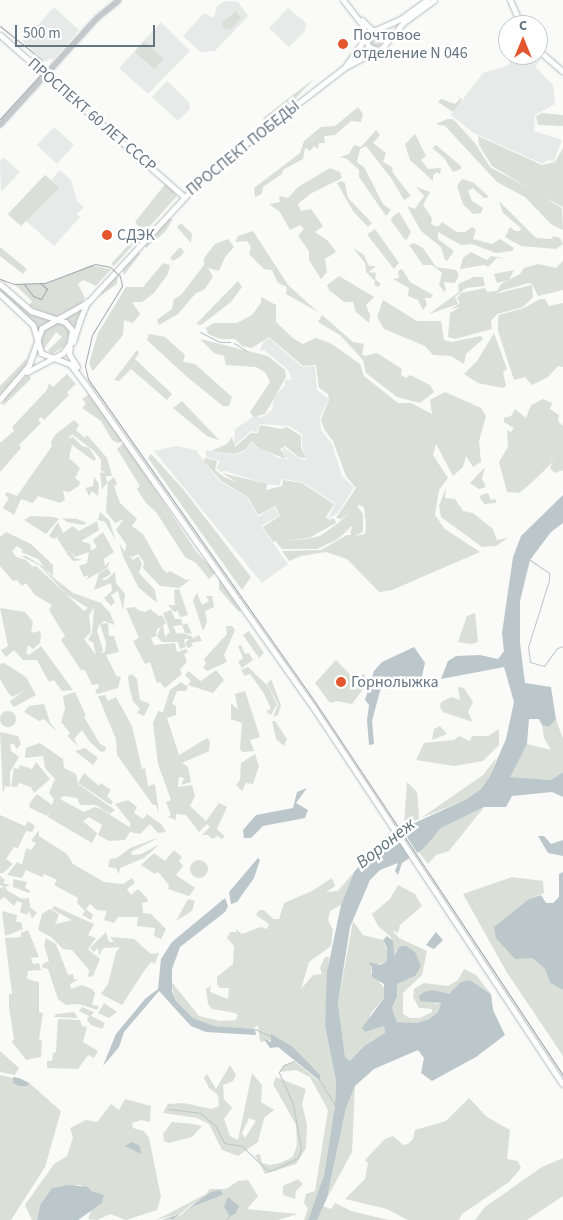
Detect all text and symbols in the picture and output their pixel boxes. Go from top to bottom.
scale bar [18,15,158,47]
north arrow [498,15,548,65]
text: С [519,16,527,36]
text: 500 m [23,23,61,44]
place label: Почтовое отделение N 046 [353,25,468,63]
marker: Почтовое отделение N 046 [337,38,349,50]
street label: ПРОСПЕКТ 60 ЛЕТ СССР [24,54,160,176]
street label: ПРОСПЕКТ ПОБЕДЫ [182,96,304,200]
place label: СДЭК [117,225,155,245]
marker: СДЭК [101,229,113,241]
place label: Горнолыжка [351,672,439,692]
marker: Горнолыжка [335,676,347,688]
water label: Воронеж [352,814,420,874]

